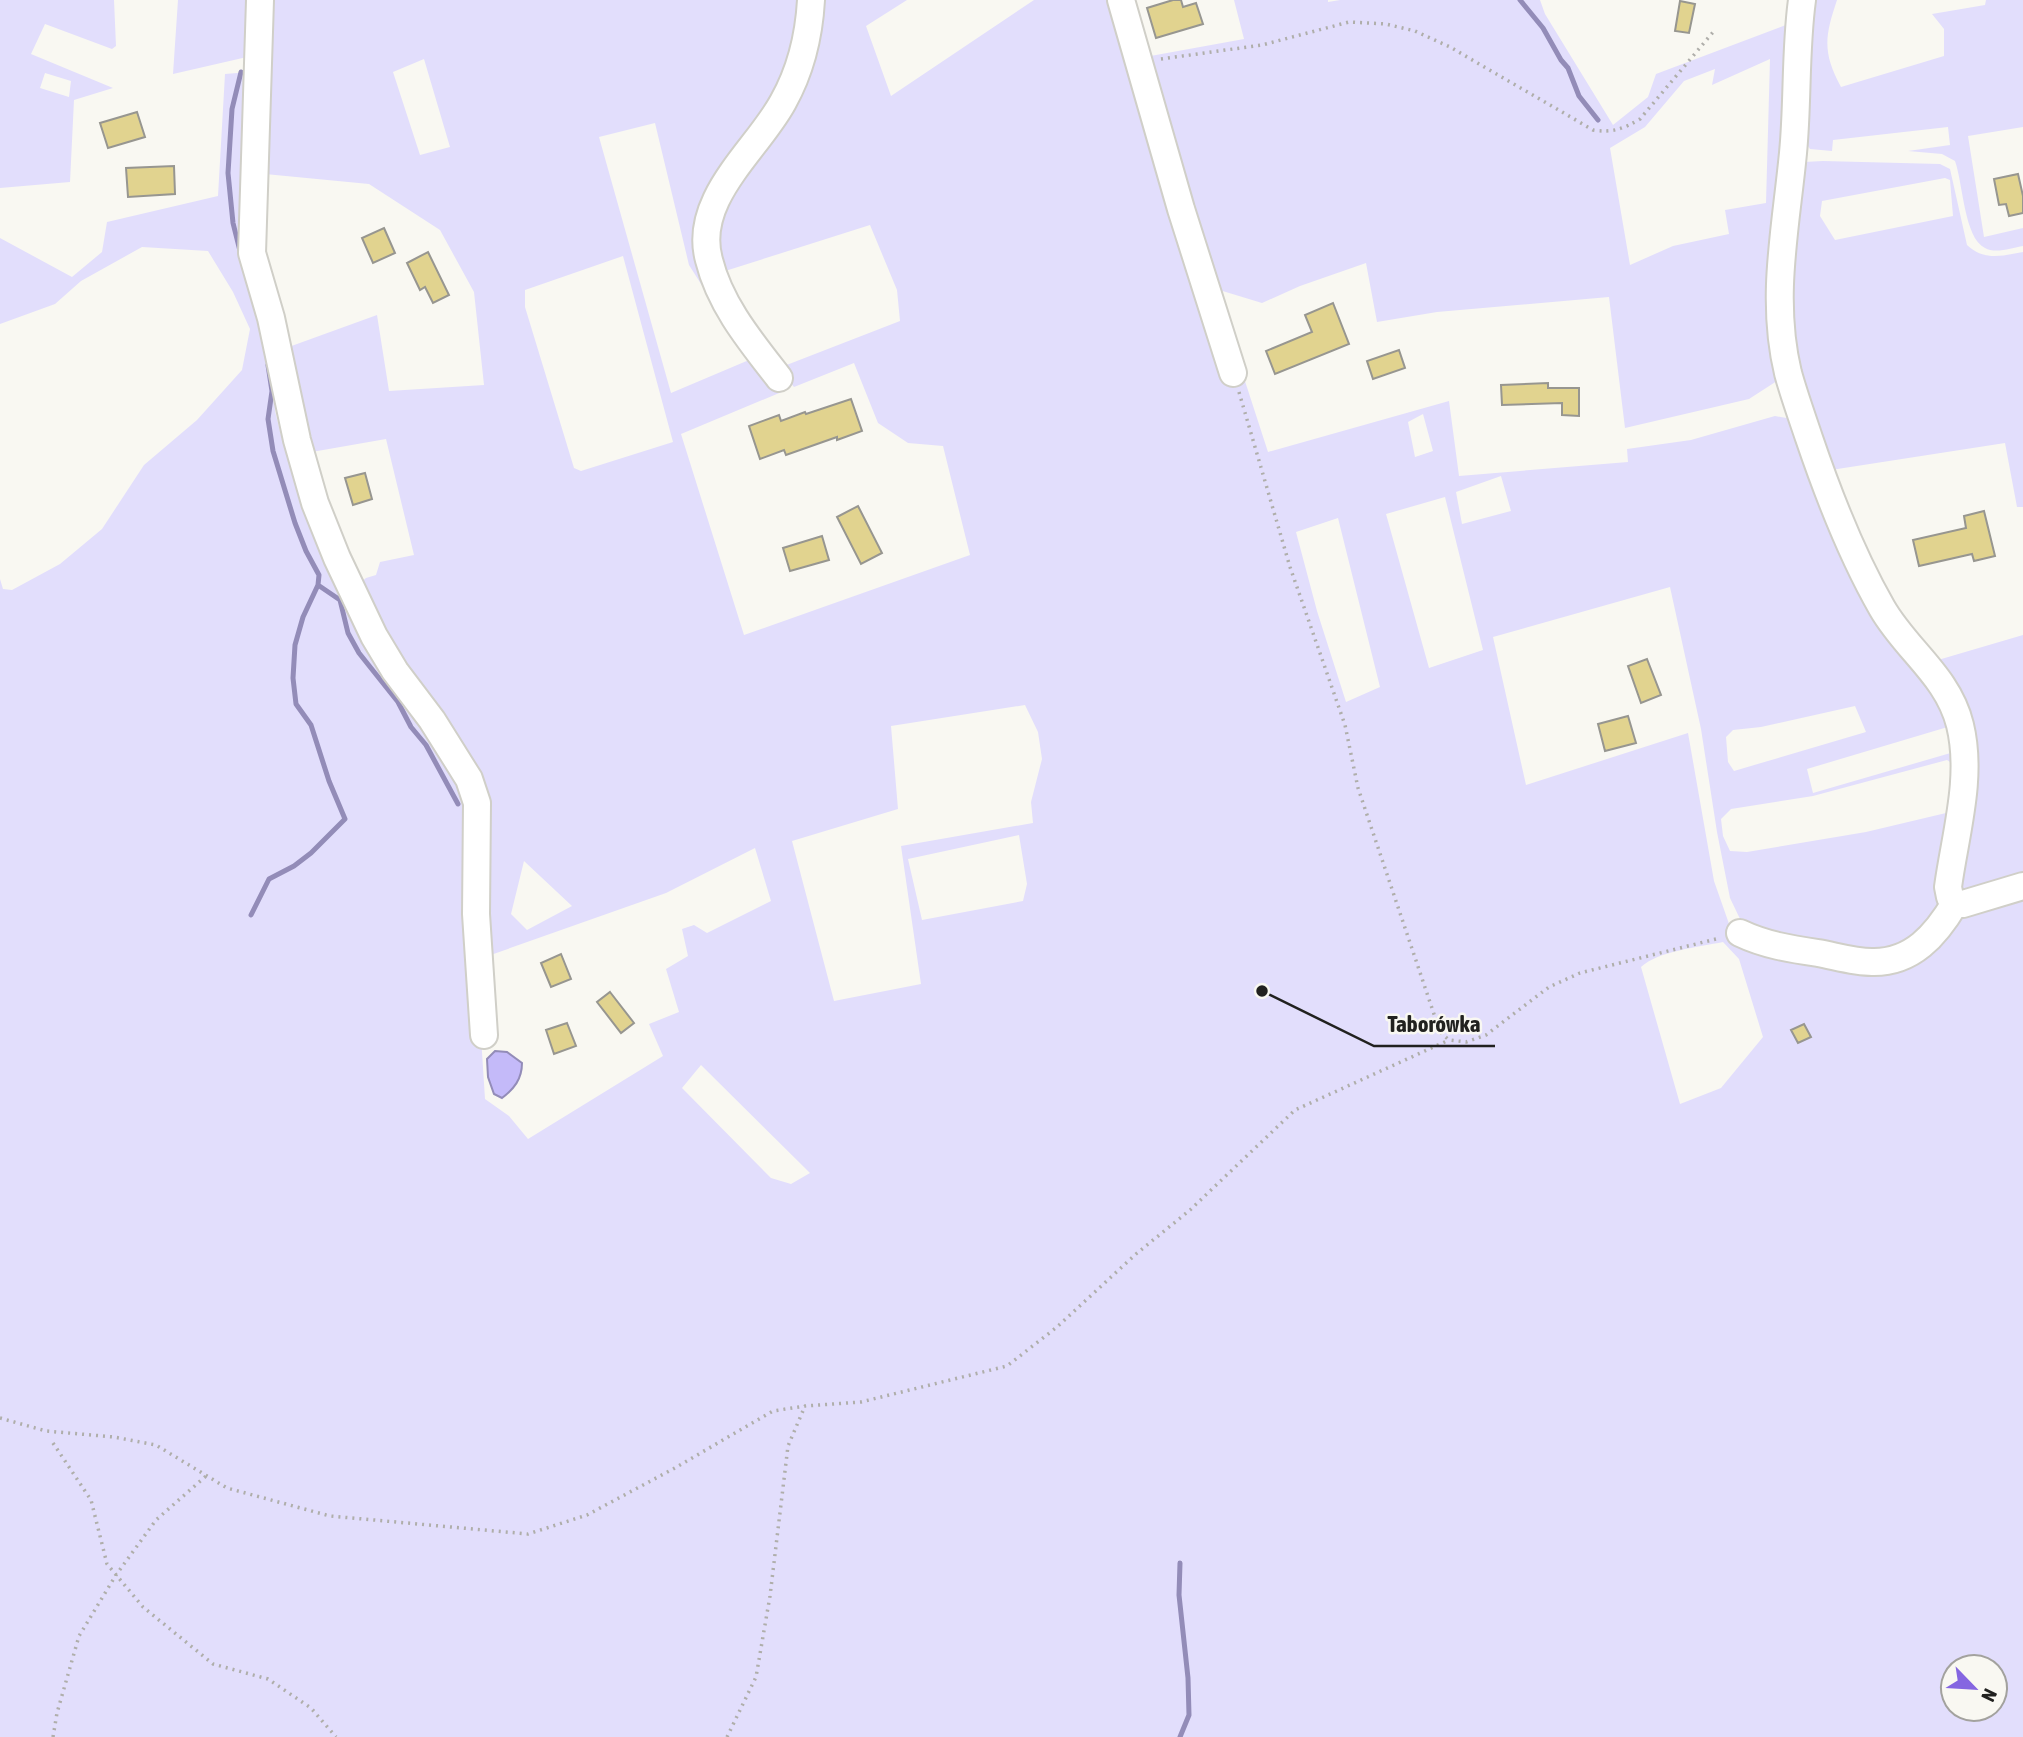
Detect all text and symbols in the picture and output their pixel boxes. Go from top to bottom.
callout: Taborówka [1374,1002,1495,1046]
text: Taborówka [1388,1011,1481,1037]
north arrow [1939,1653,2009,1723]
text: N [1977,1685,2002,1705]

